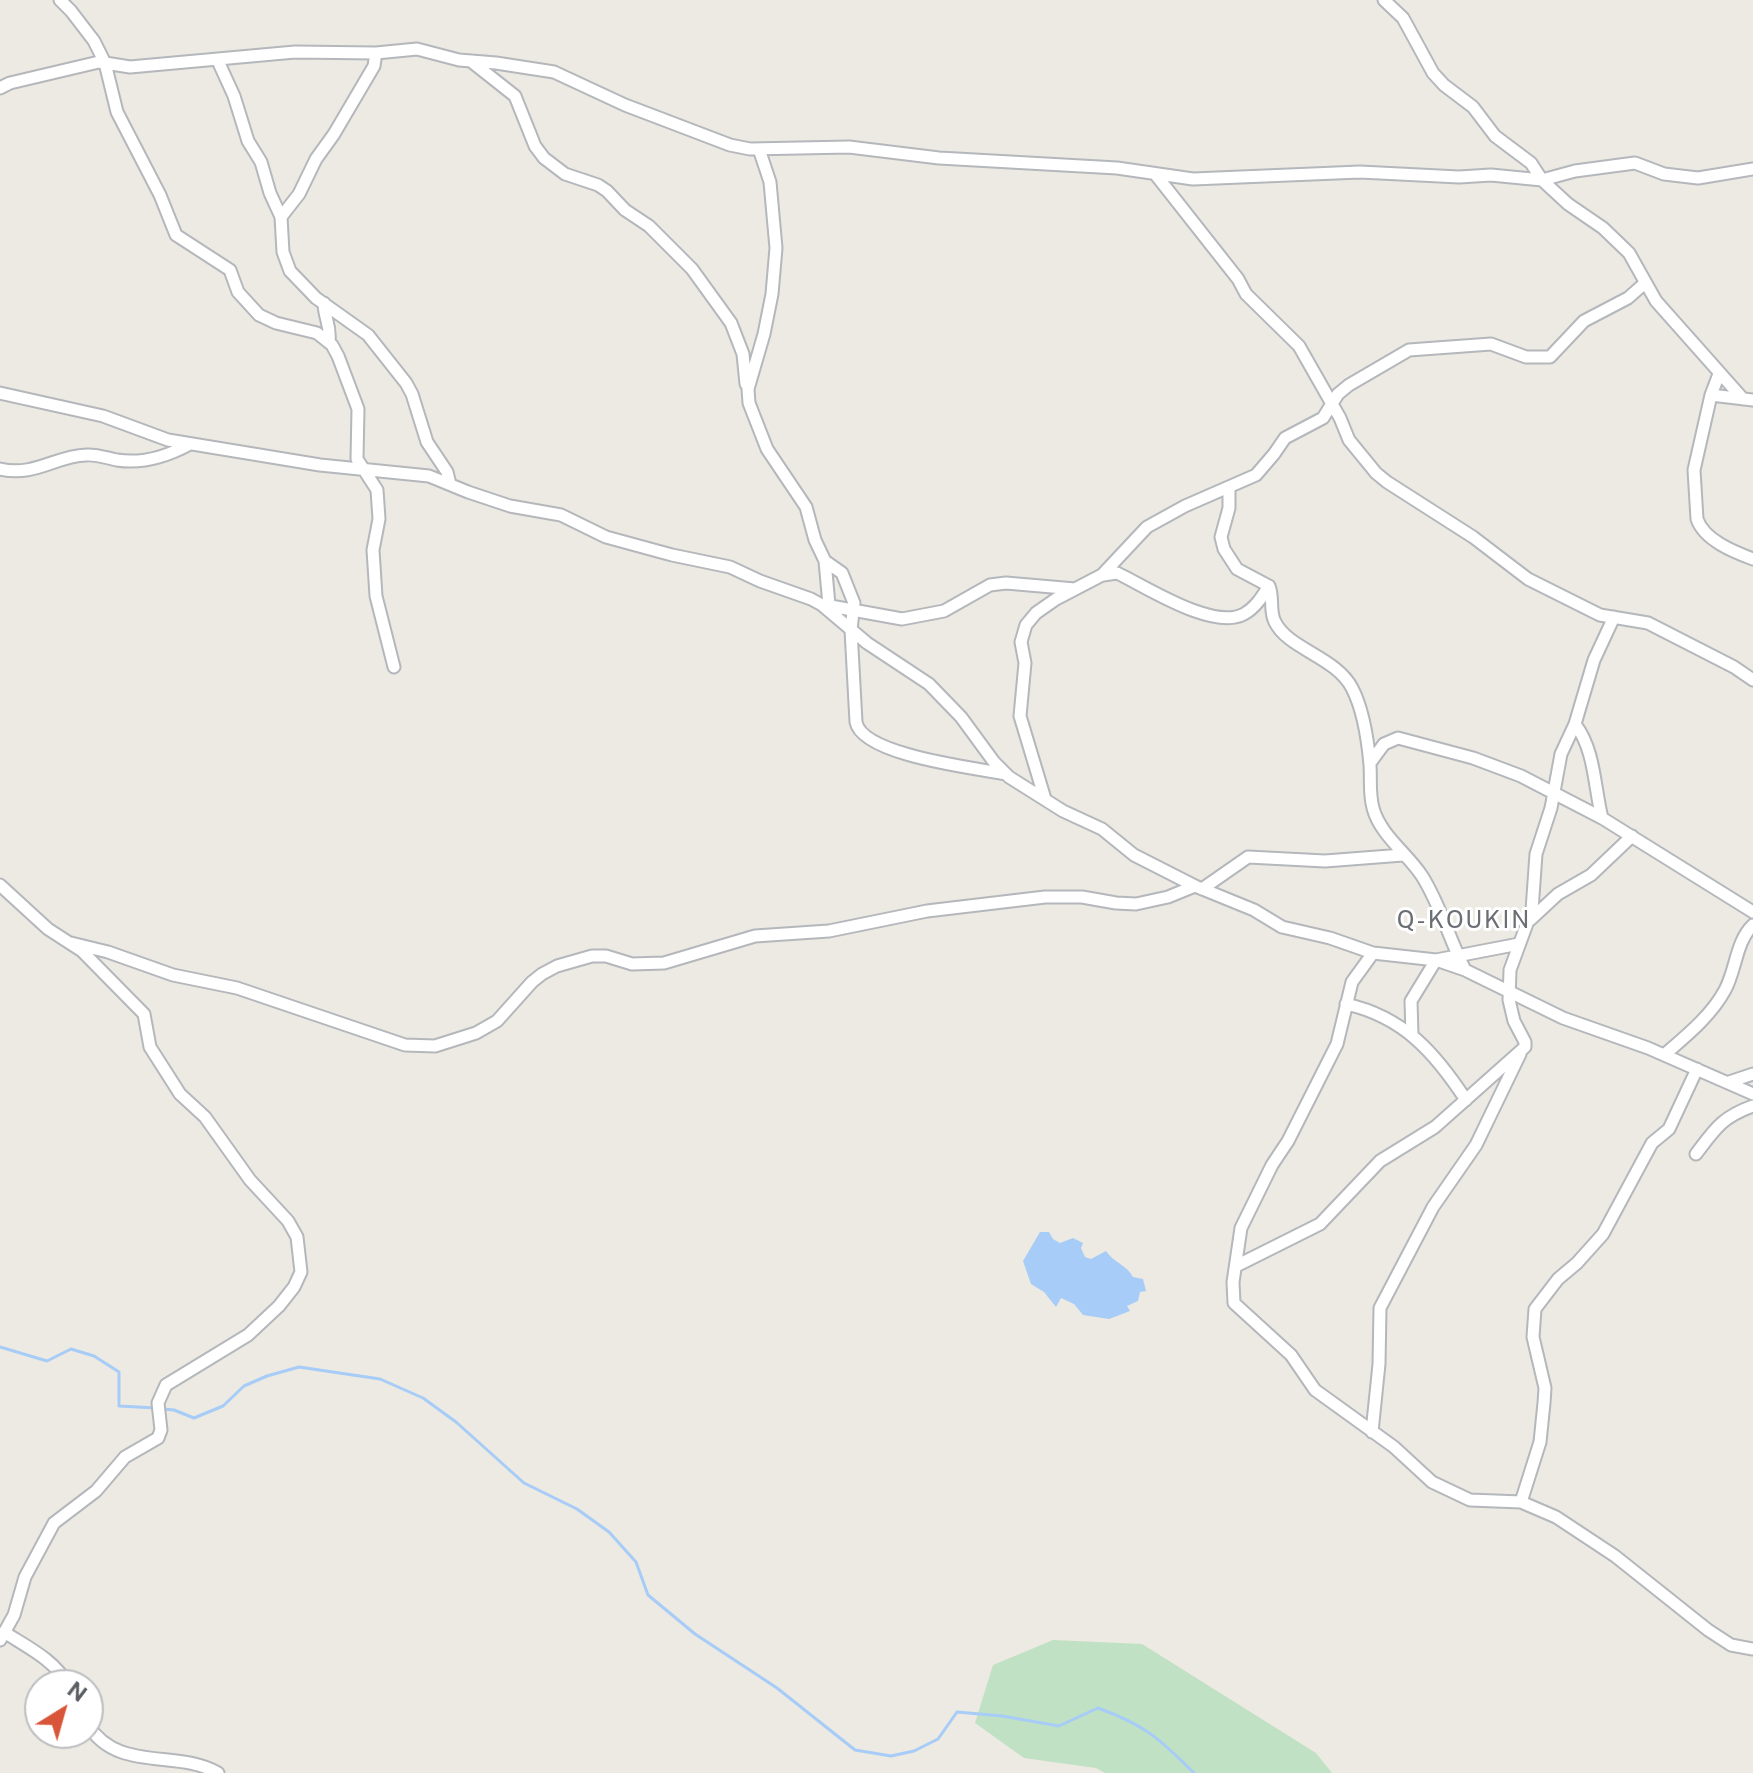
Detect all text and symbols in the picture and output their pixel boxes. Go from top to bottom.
district label: Q-KOUKIN [1397,907,1531,935]
north arrow [24,1669,104,1749]
text: N [63,1676,92,1707]

